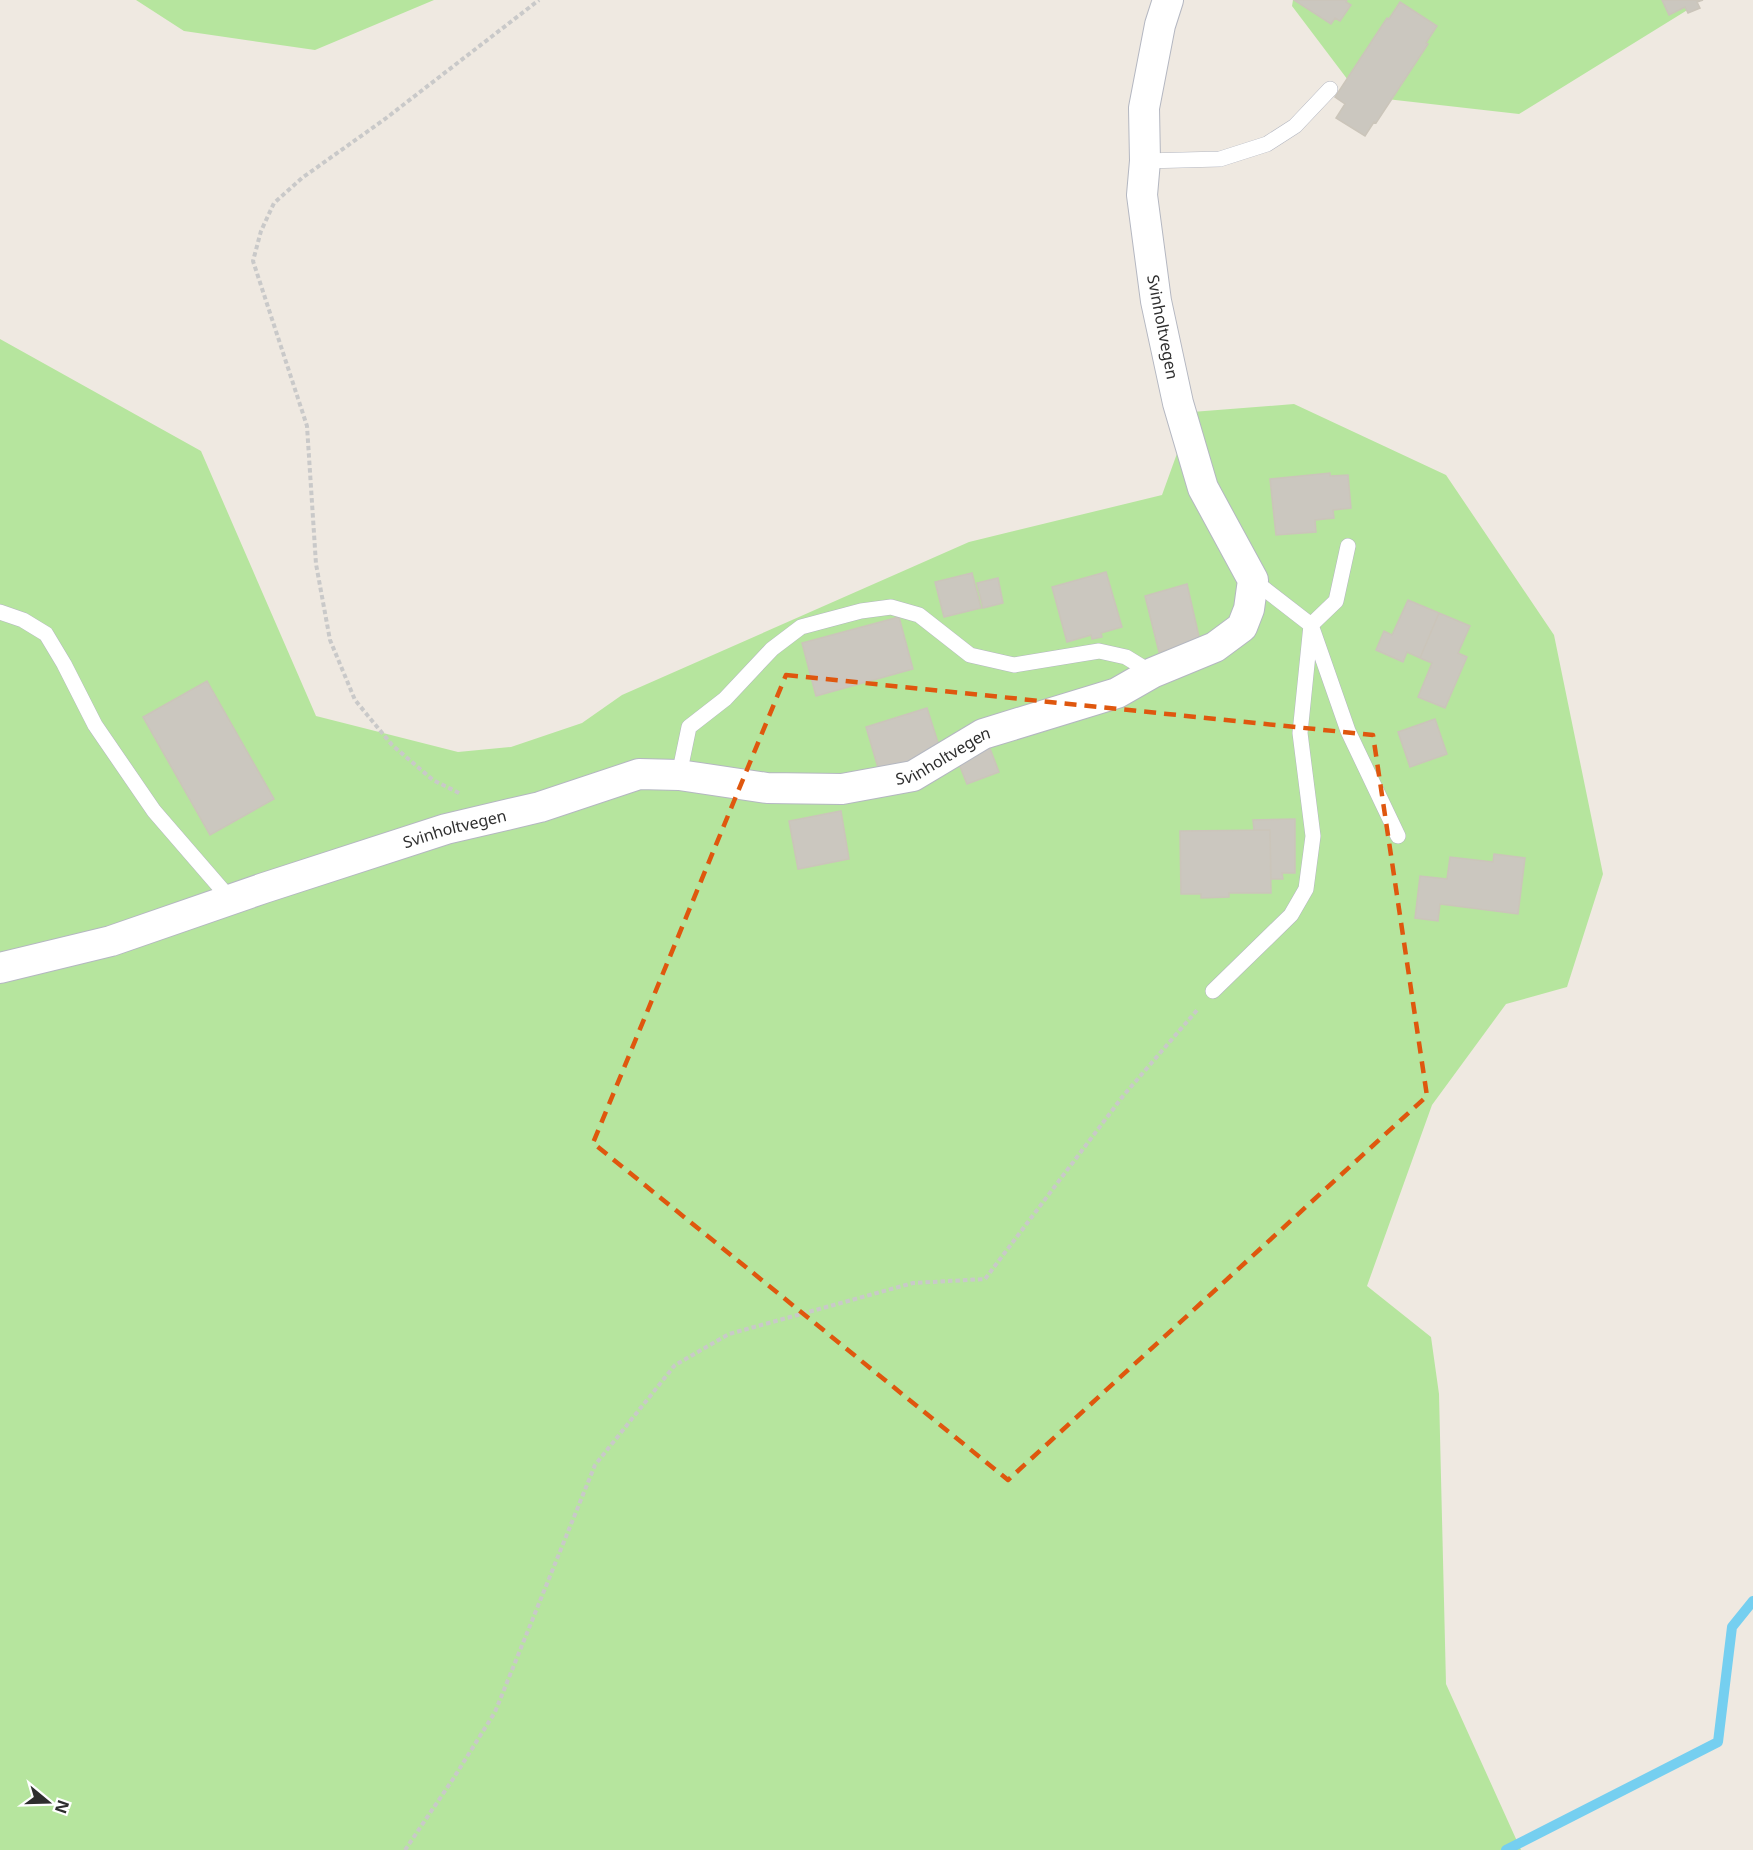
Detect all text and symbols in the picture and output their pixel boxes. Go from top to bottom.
street label: Svinholtvegen [1142,273,1184,381]
street label: Svinholtvegen [894,721,993,790]
street label: Svinholtvegen [400,804,509,853]
north arrow [18,1772,78,1832]
text: N [50,1797,75,1817]

